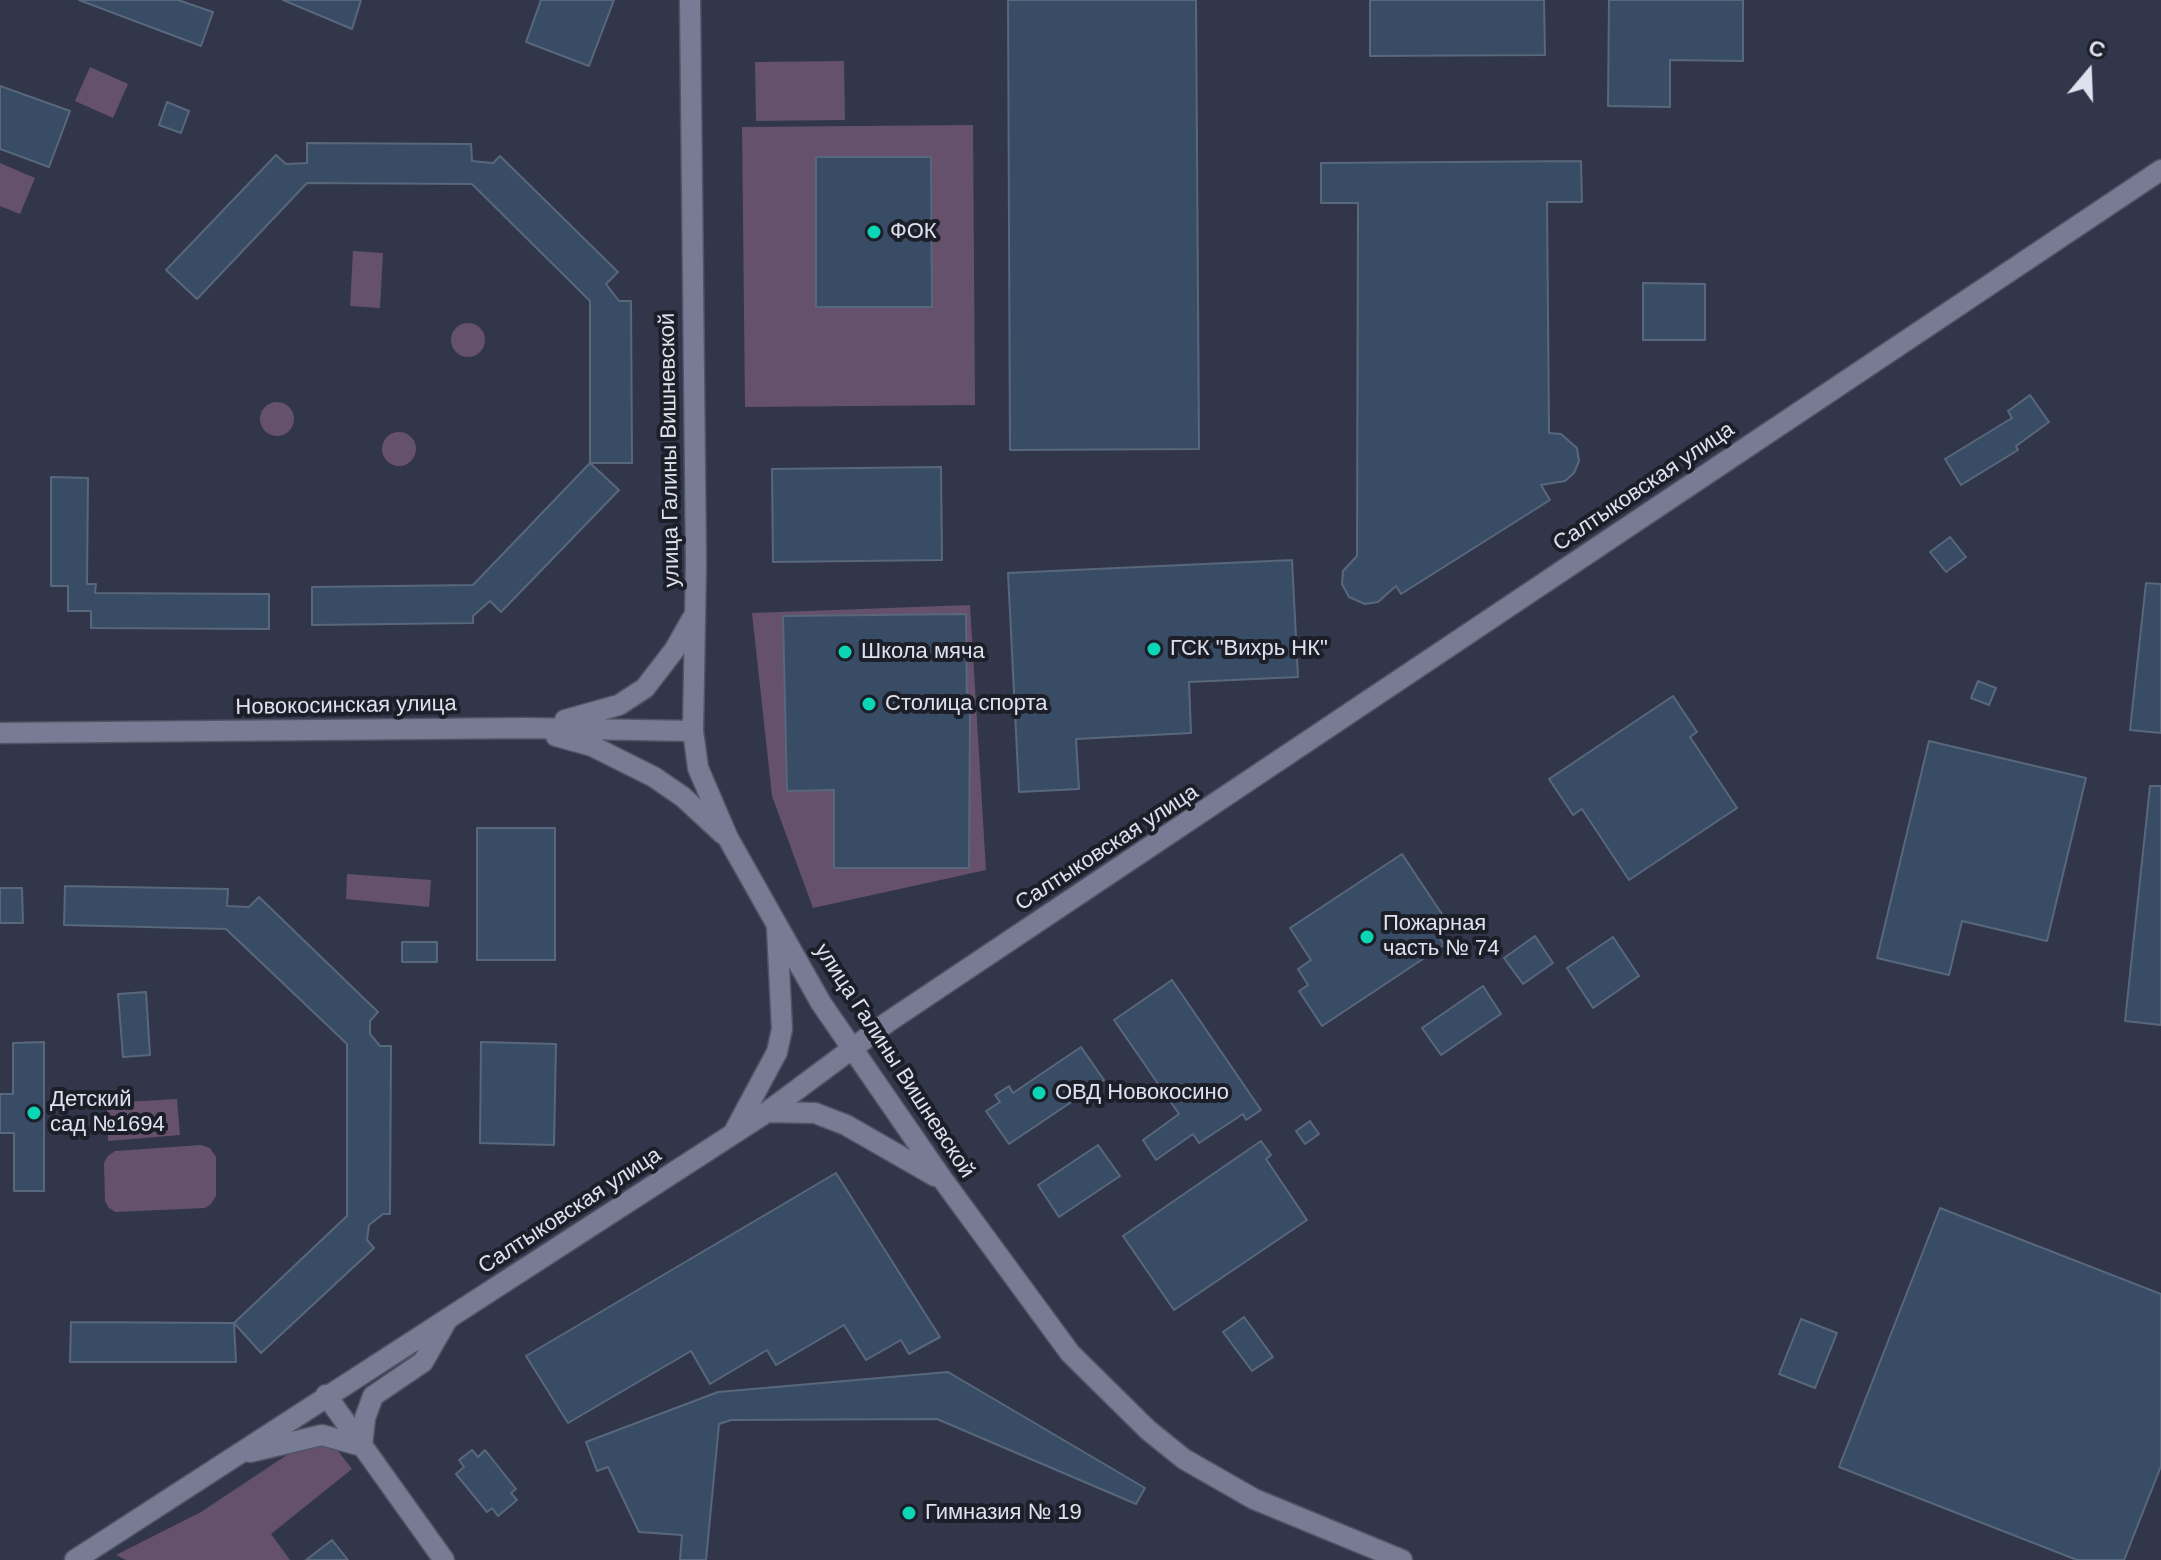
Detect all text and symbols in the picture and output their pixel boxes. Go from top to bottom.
north arrow [2049,32,2129,112]
text: С [2085,34,2109,63]
place label: ФОК [890,219,937,245]
marker: ФОК [865,223,883,241]
street label: улица Галины Вишневской [654,313,686,587]
street label: Салтыковская улица [1549,417,1739,557]
place label: ГСК "Вихрь НК" [1170,636,1328,662]
place label: Школа мяча [861,639,985,665]
marker: ГСК "Вихрь НК" [1145,640,1163,658]
marker: Школа мяча [836,643,854,661]
street label: Новокосинская улица [235,691,457,721]
place label: Столица спорта [885,691,1048,717]
marker: Столица спорта [860,695,878,713]
street label: Салтыковская улица [1011,779,1203,917]
place label: Пожарная часть № 74 [1383,911,1500,962]
marker: Пожарная часть № 74 [1358,928,1376,946]
street label: улица Галины Вишневской [808,939,980,1183]
place label: ОВД Новокосино [1055,1080,1229,1106]
marker: ОВД Новокосино [1030,1084,1048,1102]
place label: Детский сад №1694 [50,1087,165,1138]
marker: Детский сад №1694 [25,1104,43,1122]
street label: Салтыковская улица [474,1142,666,1280]
place label: Гимназия № 19 [925,1500,1082,1526]
marker: Гимназия № 19 [900,1504,918,1522]

